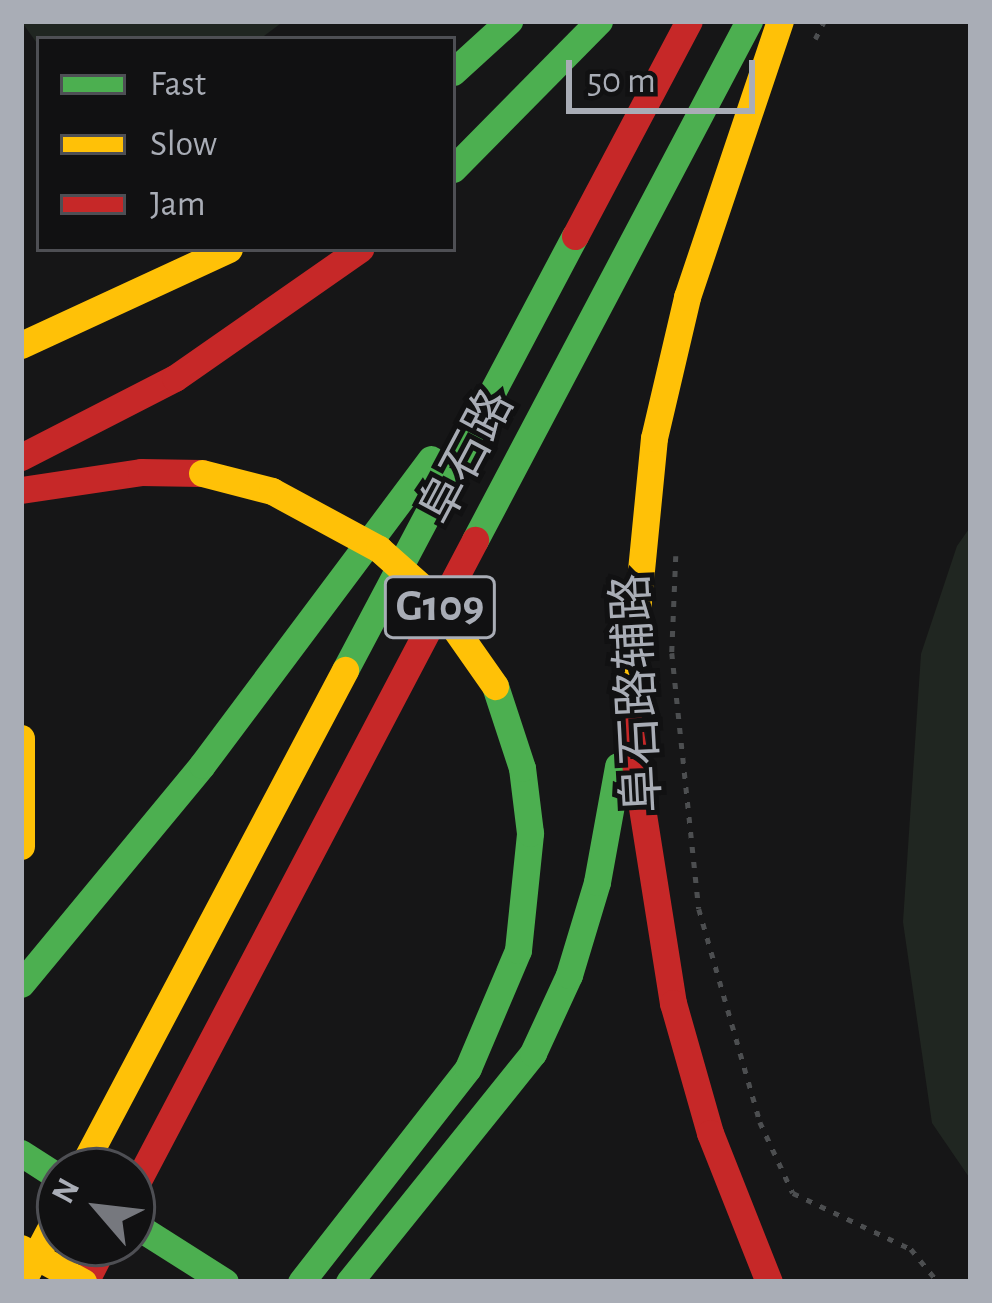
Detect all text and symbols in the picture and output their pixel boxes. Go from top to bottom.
legend [36,36,456,252]
scale bar [572,36,761,110]
text: 50 m [587,63,656,99]
text: Fast [150,66,206,102]
text: Slow [150,126,217,162]
text: Jam [150,186,206,222]
street label: 阜石路 [409,381,527,535]
road number: G109 [383,568,497,646]
street label: 阜石路辅路 [604,572,674,814]
north arrow [36,1147,156,1267]
text: N [46,1173,86,1209]

